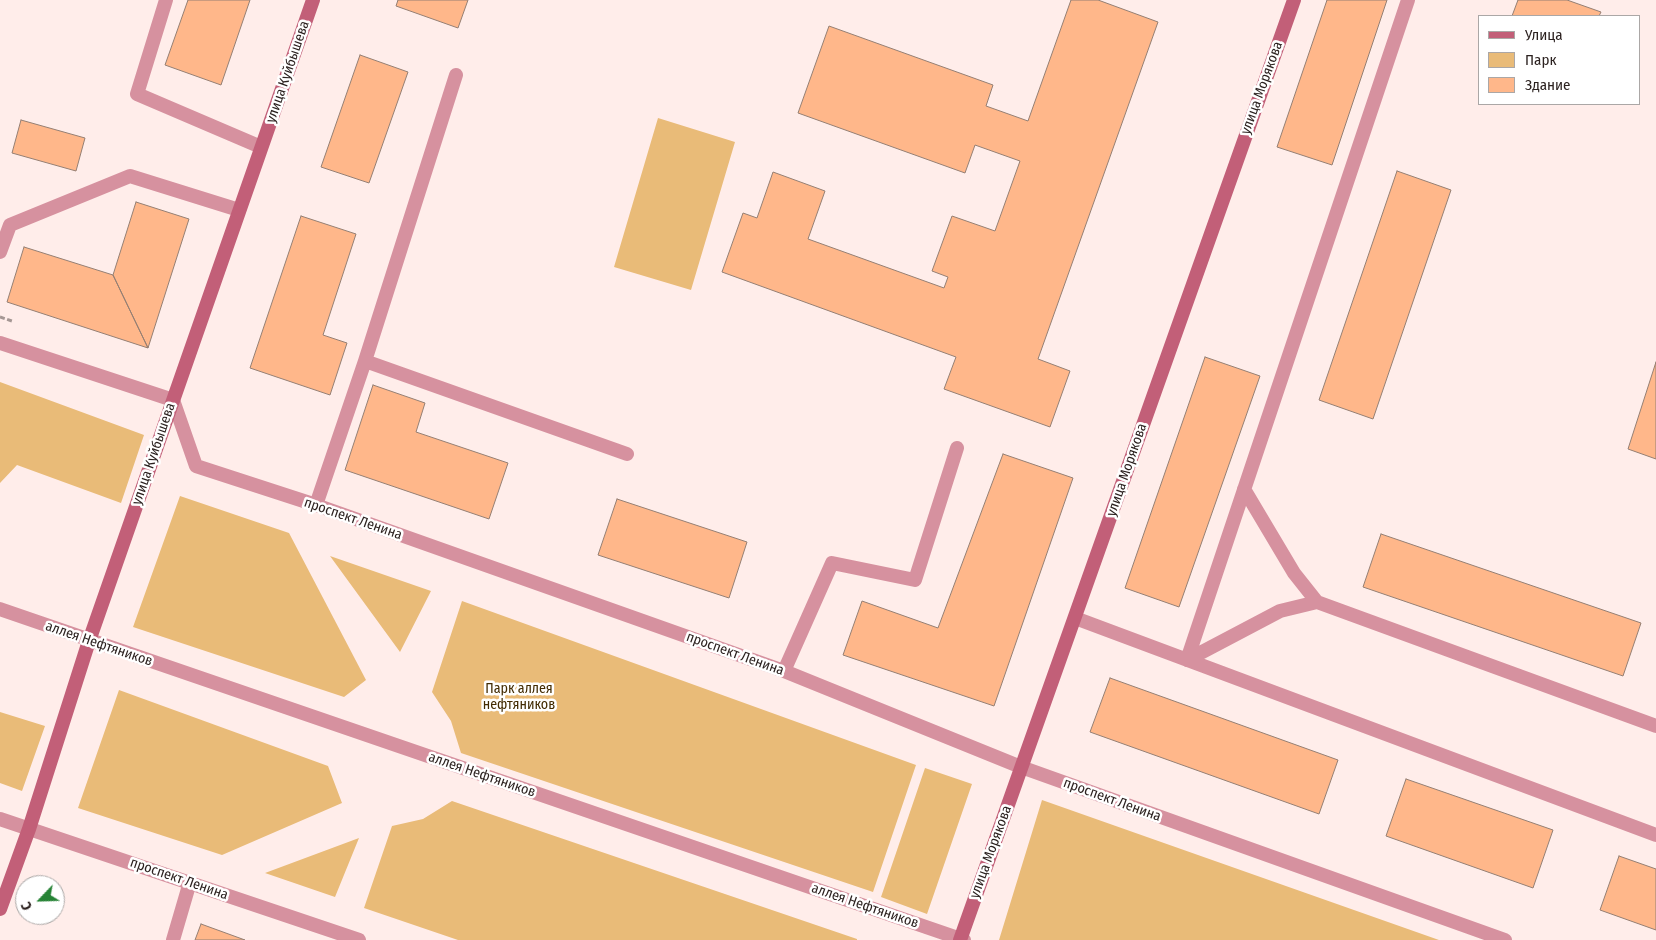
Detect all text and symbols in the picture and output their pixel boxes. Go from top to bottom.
legend [1478,15,1641,105]
street label: улица Куйбышева [263,19,313,125]
text: Улица [1525,26,1563,44]
street label: улица Морякова [1237,39,1287,137]
text: Парк [1525,51,1556,69]
text: Здание [1525,76,1571,94]
street label: улица Куйбышева [129,401,179,507]
street label: улица Морякова [1103,421,1151,519]
street label: проспект Ленина [302,494,404,544]
street label: аллея Нефтяников [43,618,155,670]
street label: проспект Ленина [684,629,786,679]
park label: Парк аллея нефтяников [483,681,555,714]
street label: аллея Нефтяников [426,749,538,801]
street label: проспект Ленина [1061,775,1163,825]
street label: улица Морякова [966,803,1016,901]
street label: проспект Ленина [128,854,230,904]
north arrow [15,875,65,925]
street label: аллея Нефтяников [809,880,921,932]
text: С [17,899,36,913]

